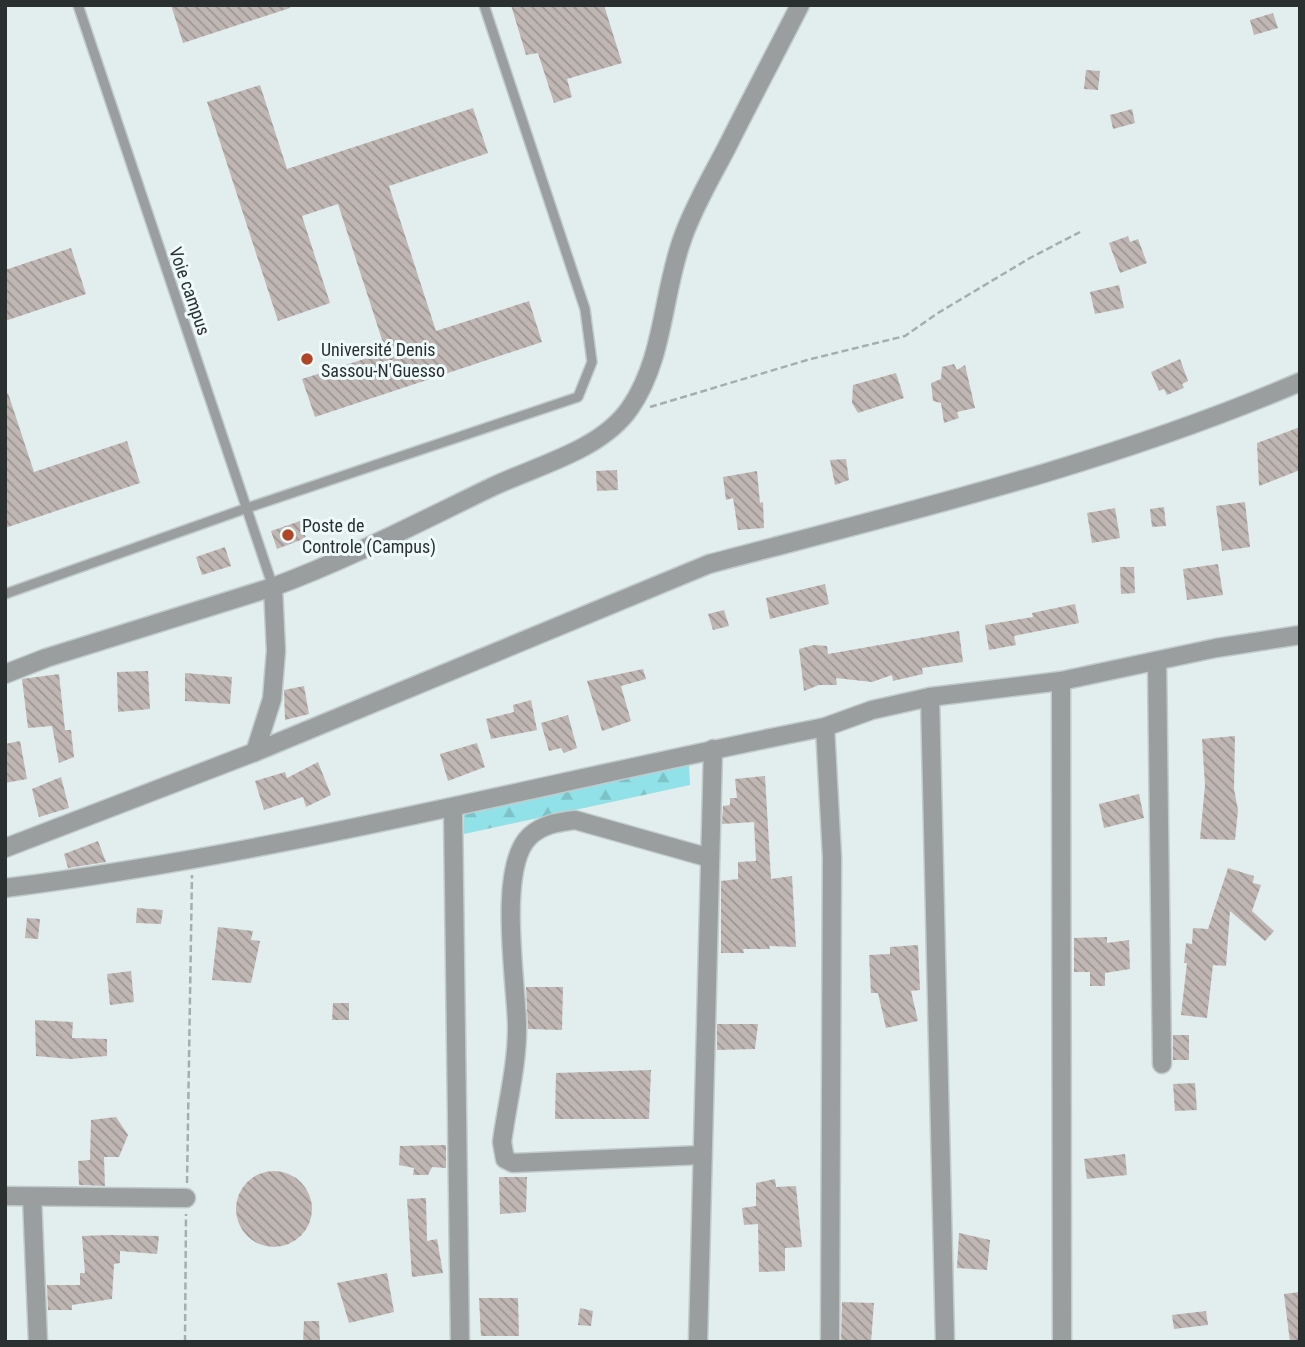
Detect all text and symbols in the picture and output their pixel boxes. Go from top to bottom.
street label: Voie campus [165,244,215,338]
place label: Université Denis Sassou-N'Guesso [321,339,445,381]
marker: Université Denis Sassou-N'Guesso [299,351,315,367]
place label: Poste de Controle (Campus) [302,515,436,558]
marker: Poste de Controle (Campus) [280,527,296,543]

